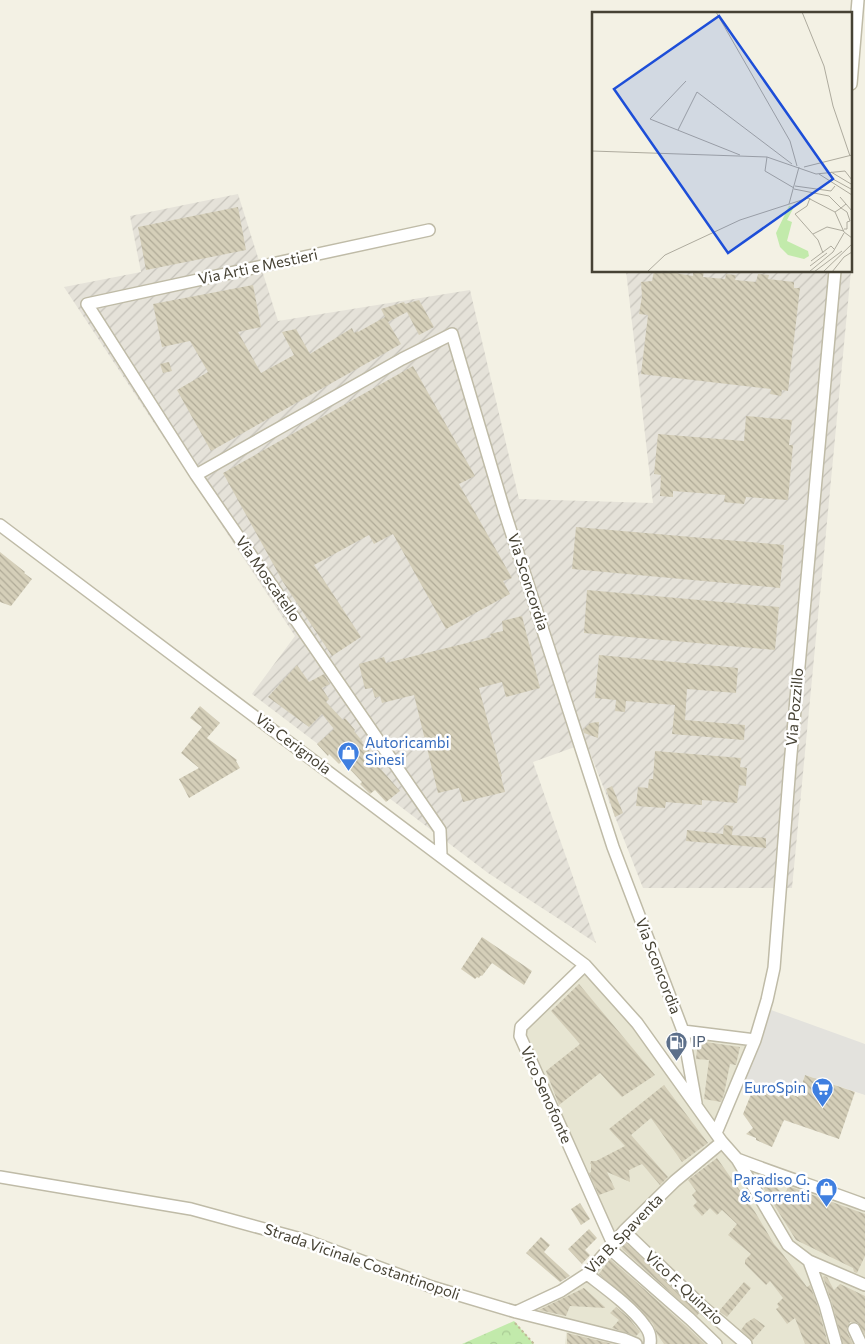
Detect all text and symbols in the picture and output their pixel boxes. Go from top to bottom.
inset map [592,12,852,272]
street label: Via Arti e Mestieri [196,245,319,287]
street label: Via Sconcordia [505,531,553,633]
street label: Via Moscatello [233,532,305,625]
street label: Via Pozzillo [782,667,806,747]
street label: Via Cerignola [252,709,335,778]
place label: Autoricambi Sinesi [365,733,450,768]
shop icon: Autoricambi Sinesi [337,740,361,771]
street label: Via Sconcordia [632,915,685,1016]
fuel station icon: IP [664,1030,688,1061]
place label: IP [692,1032,706,1050]
street label: Vico Senofonte [517,1043,576,1146]
supermarket icon: EuroSpin [810,1076,834,1107]
place label: EuroSpin [744,1078,806,1096]
place label: Paradiso G. & Sorrenti [733,1170,810,1205]
shop icon: Paradiso G. & Sorrenti [814,1177,838,1208]
street label: Via B. Spaventa [581,1190,666,1277]
street label: Strada Vicinale Costantinopoli [262,1219,463,1303]
street label: Vico F. Quinzio [642,1246,728,1328]

